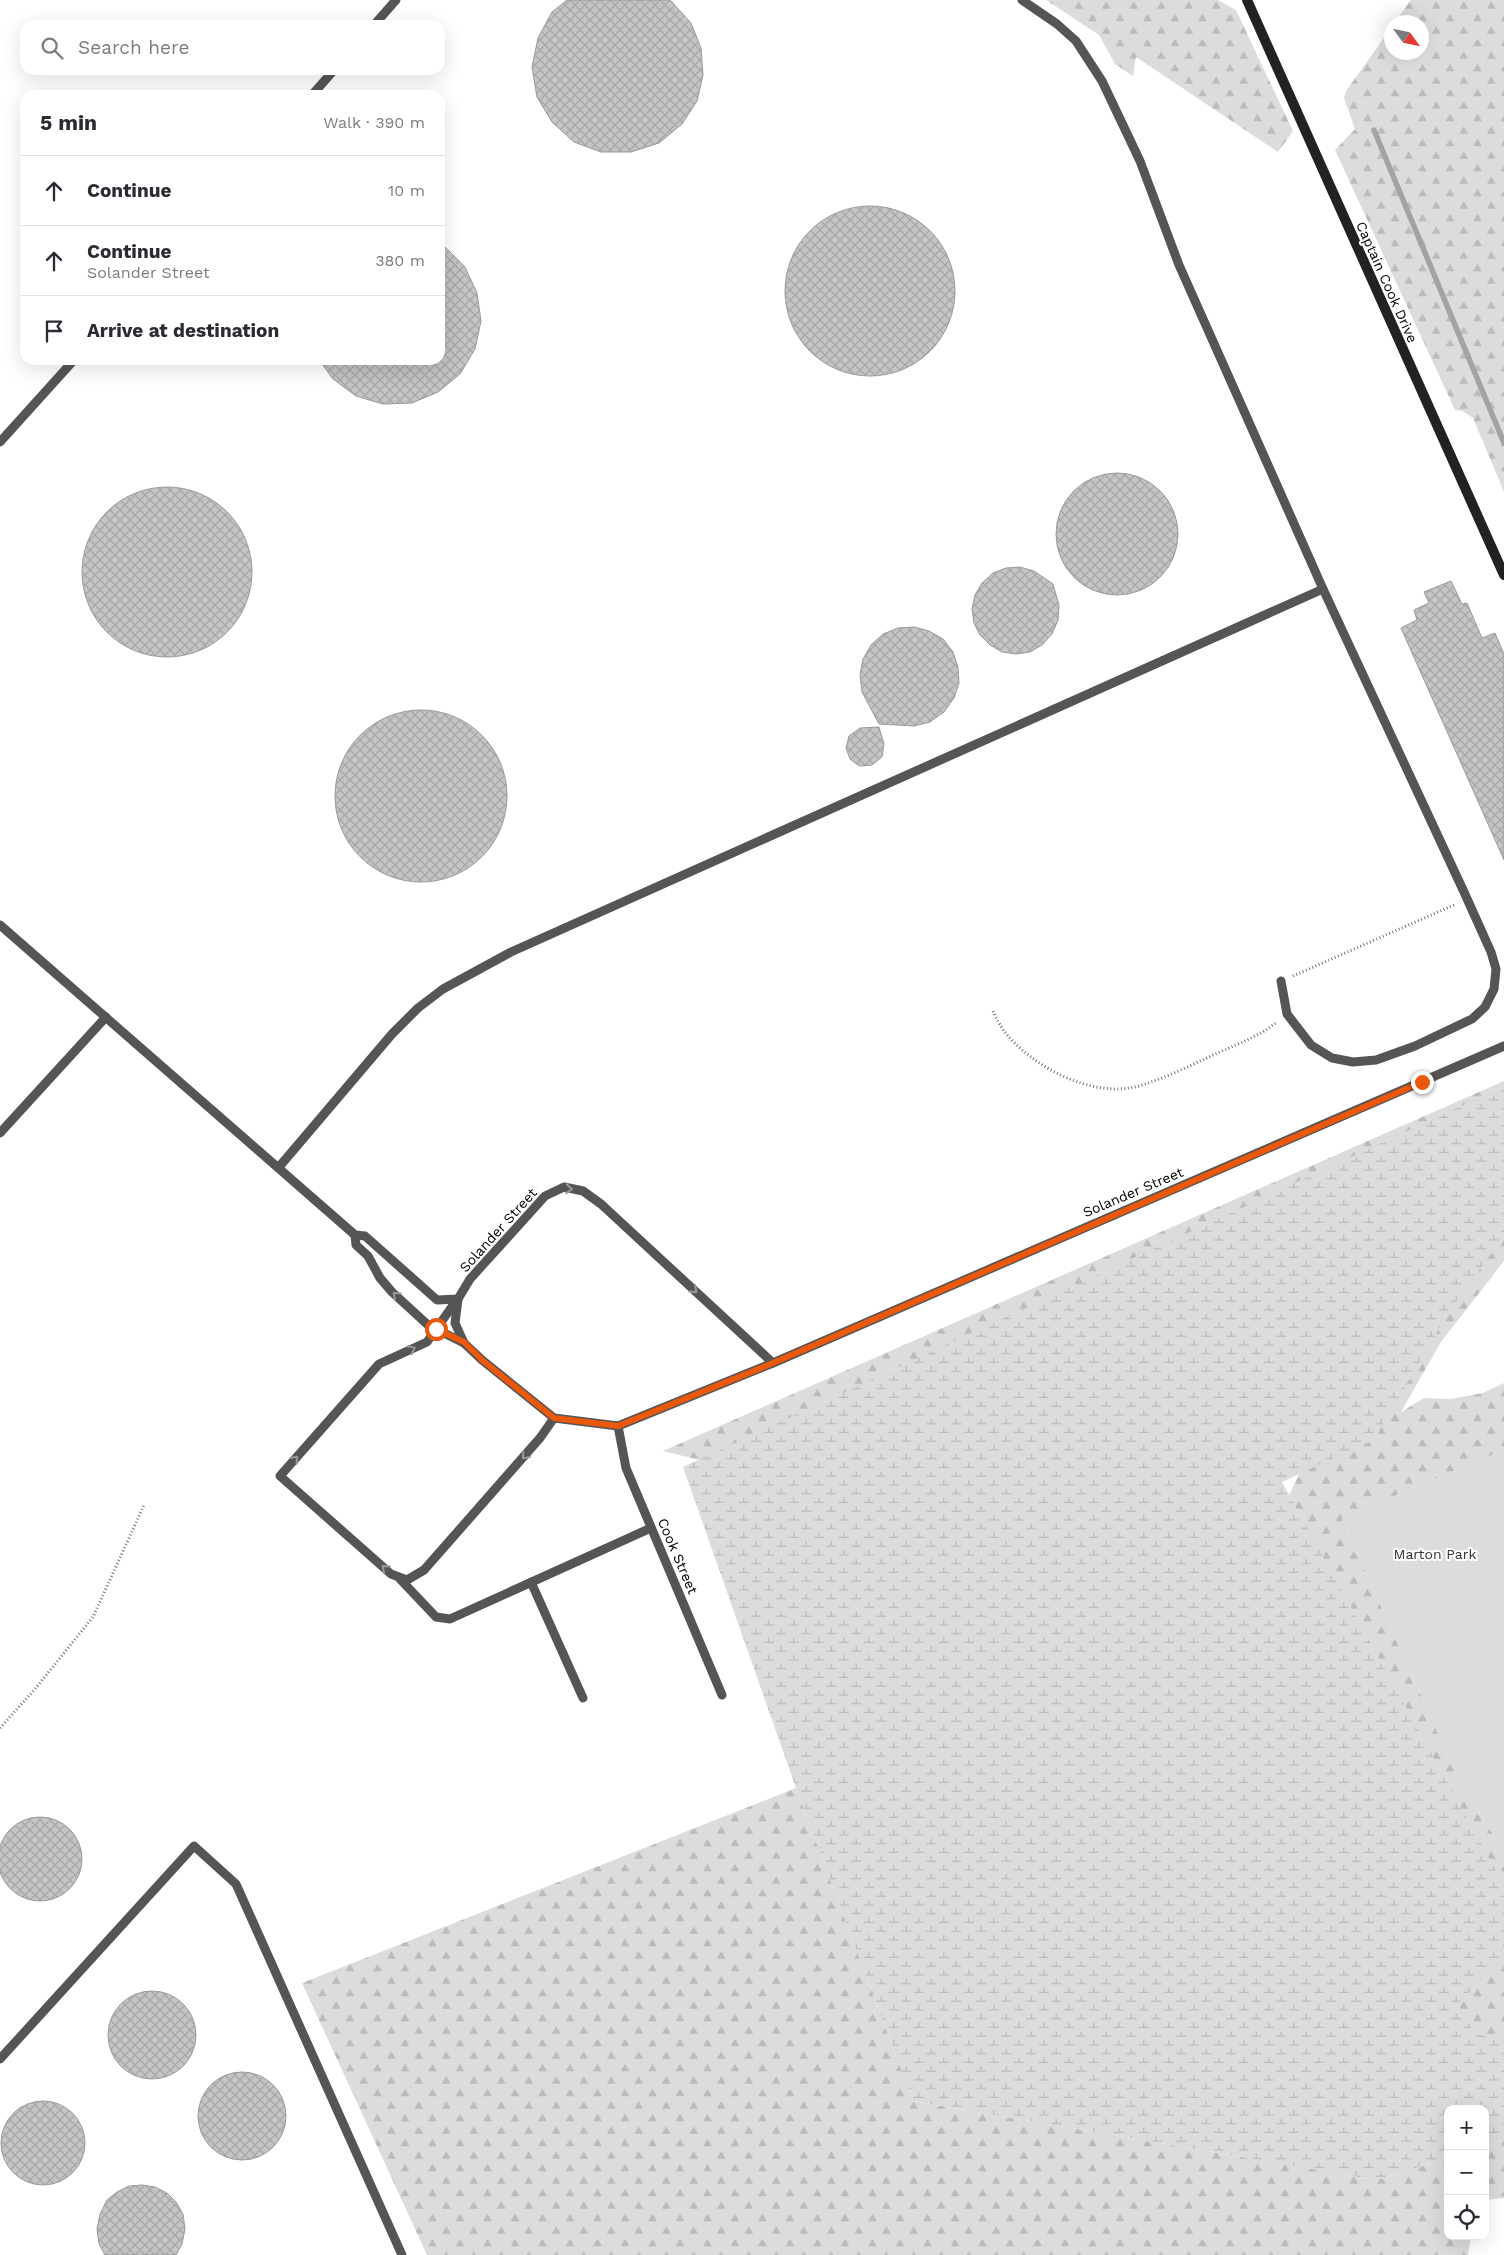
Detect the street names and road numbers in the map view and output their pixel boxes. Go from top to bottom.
street label: Captain Cook Drive [1353,219,1421,345]
street label: Solander Street [1080,1164,1186,1220]
street label: Solander Street [456,1185,540,1275]
street label: Cook Street [655,1516,701,1597]

